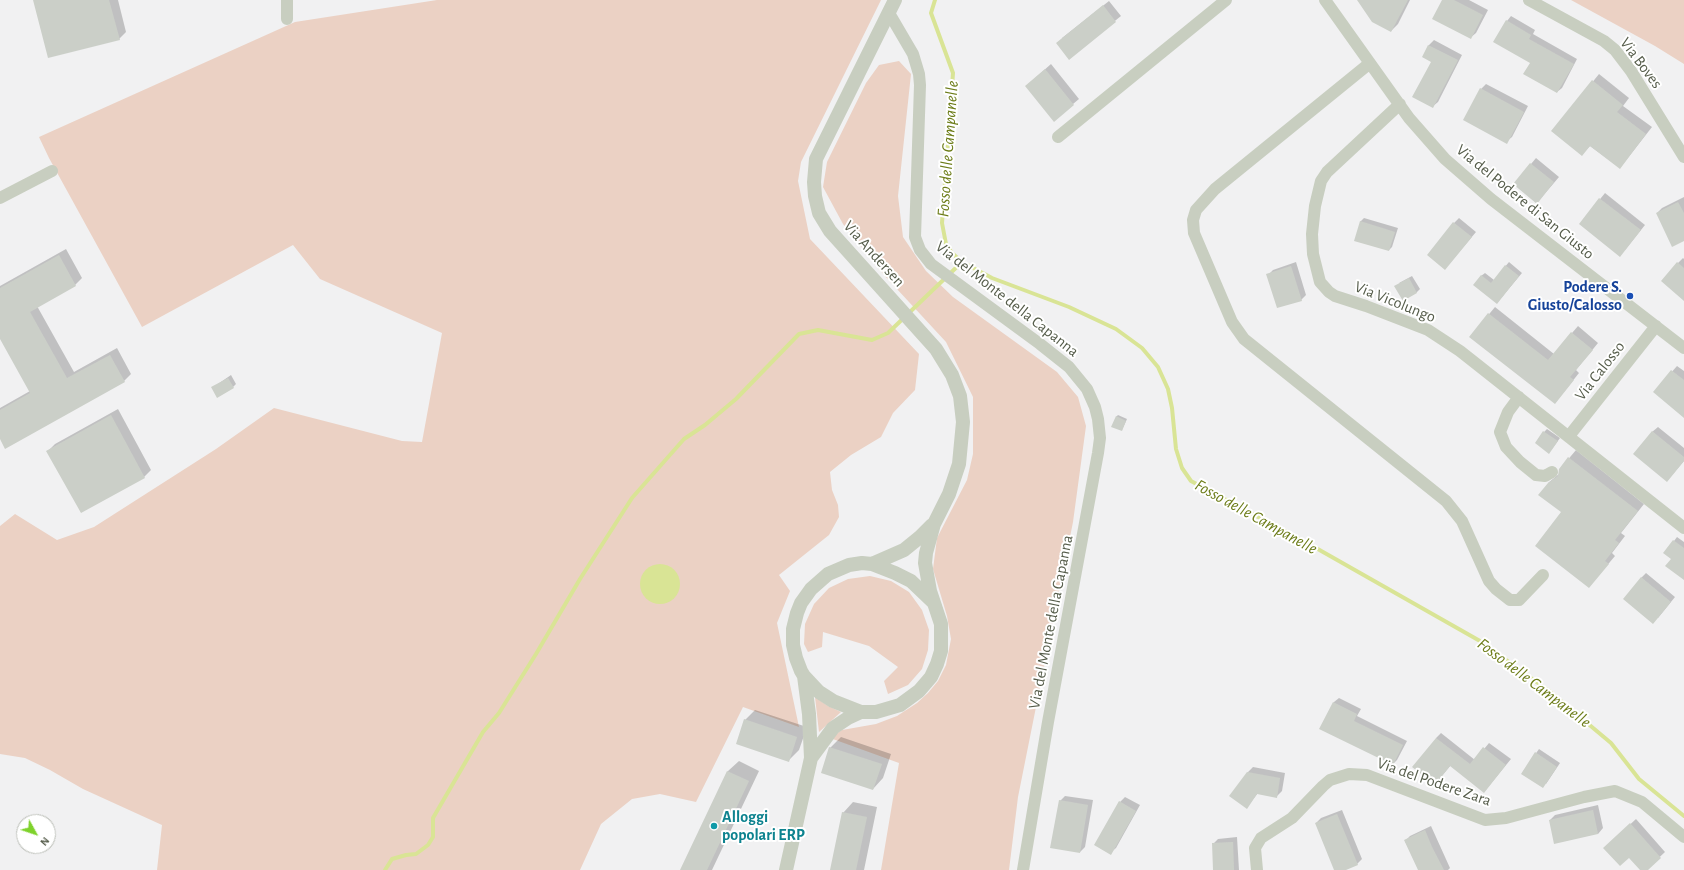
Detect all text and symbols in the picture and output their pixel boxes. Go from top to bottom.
street label: Via Boves [1616,34,1666,92]
water label: Fosso delle Campanelle [933,80,963,218]
street label: Via del Podere di San Giusto [1452,140,1598,264]
street label: Via Andersen [839,217,909,291]
street label: Via del Monte della Capanna [931,237,1083,361]
street label: Via Vicolungo [1352,277,1438,327]
place label: Podere S. Giusto/Calosso [1528,277,1622,315]
marker: Podere S. Giusto/Calosso [1625,291,1635,301]
street label: Via Calosso [1571,337,1629,405]
water label: Fosso delle Campanelle [1191,475,1321,559]
street label: Via del Monte della Capanna [1025,533,1077,711]
water label: Fosso delle Campanelle [1473,634,1595,732]
street label: Via del Podere Zara [1374,753,1494,811]
place label: Alloggi popolari ERP [722,807,805,845]
north arrow [16,814,56,854]
marker: Alloggi popolari ERP [709,821,719,831]
text: N [38,835,51,848]

